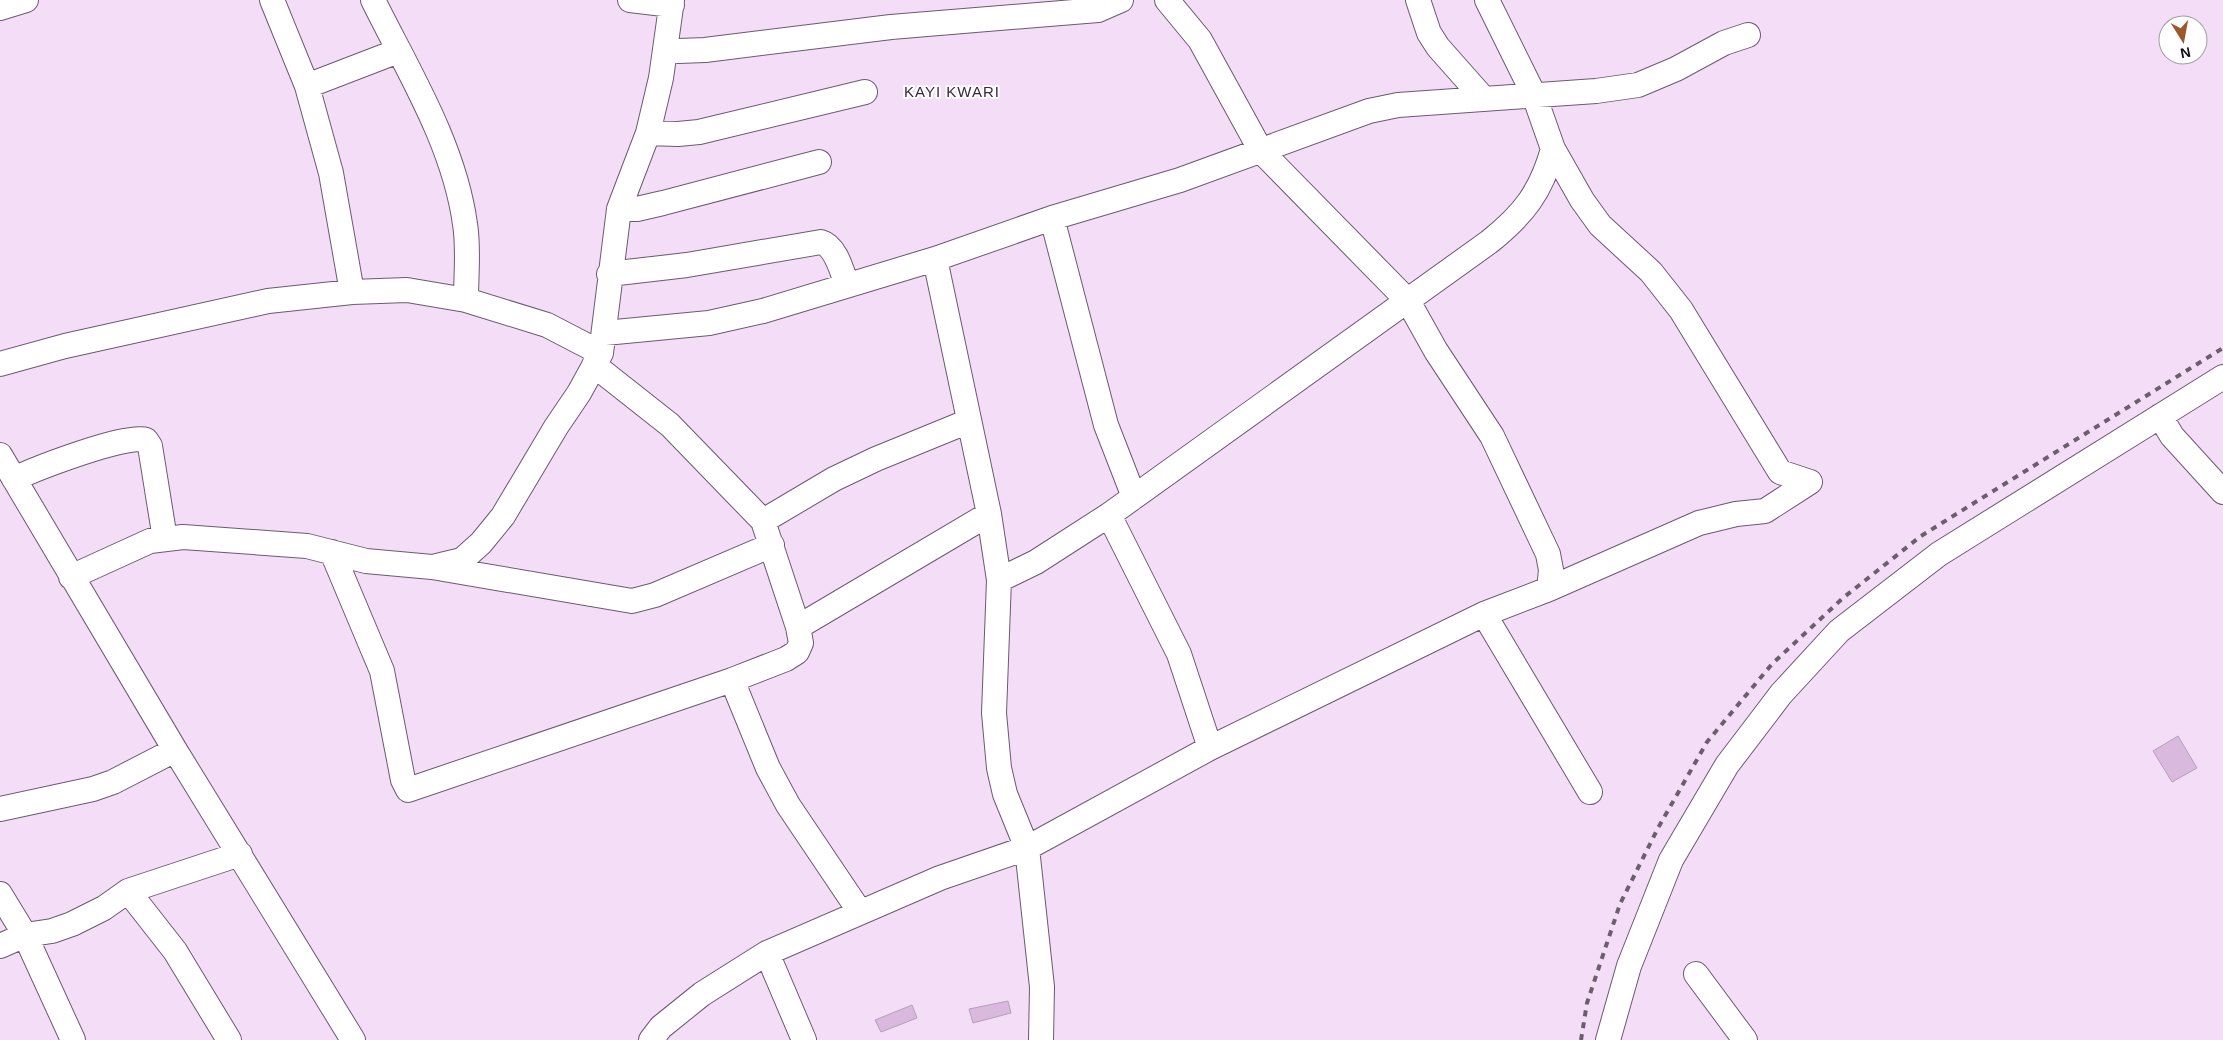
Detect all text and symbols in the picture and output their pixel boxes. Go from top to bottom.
north arrow [2158,15,2208,65]
text: N [2179,44,2192,62]
district label: KAYI KWARI [904,83,1000,100]

